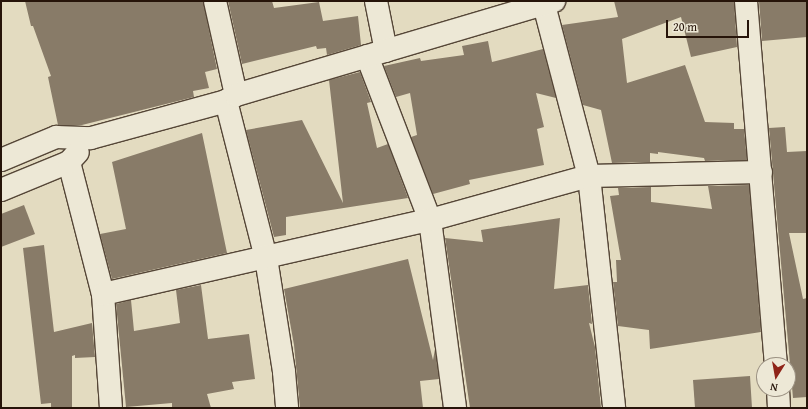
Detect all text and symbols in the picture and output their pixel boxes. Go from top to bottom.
scale bar [668,12,751,38]
text: 20 m [673,18,697,35]
north arrow [756,357,796,397]
text: N [769,379,779,396]

